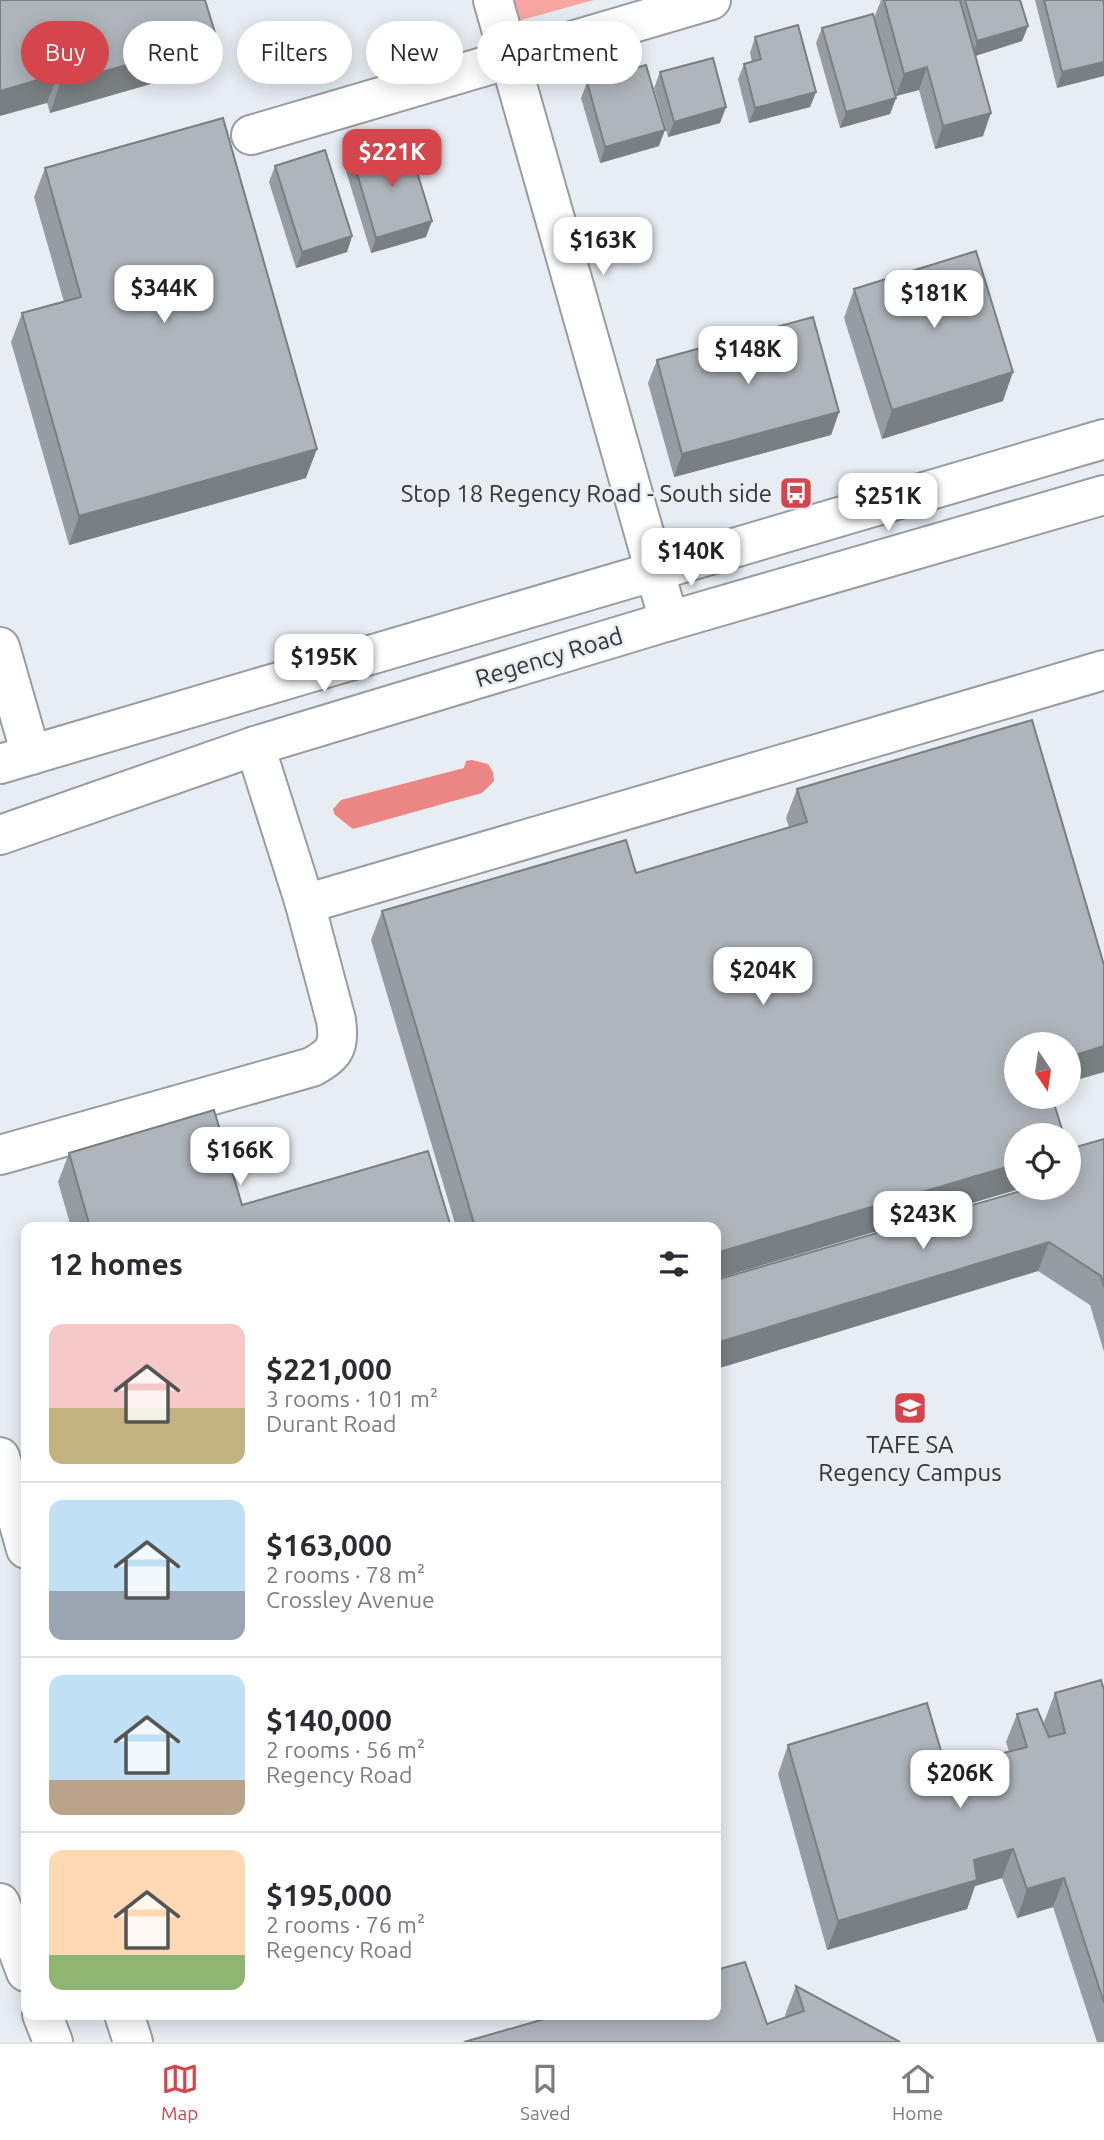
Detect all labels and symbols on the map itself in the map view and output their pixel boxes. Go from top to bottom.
pin: $221K [343,130,441,189]
pin: $163K [554,218,652,277]
pin: $344K [115,266,213,325]
pin: $181K [885,270,983,330]
pin: $148K [699,326,797,386]
bus stop icon: Stop 18 Regency Road - South side [777,474,815,512]
pin: $251K [839,474,937,533]
place label: Stop 18 Regency Road - South side [401,480,772,507]
pin: $140K [642,528,740,588]
street label: Regency Road [472,622,626,692]
pin: $195K [275,634,373,694]
pin: $204K [714,948,812,1007]
north arrow [1004,1032,1082,1110]
pin: $166K [191,1128,289,1187]
pin: $243K [874,1192,972,1251]
school or university icon: TAFE SA Regency Campus [891,1389,929,1427]
place label: TAFE SA Regency Campus [818,1431,1002,1486]
pin: $206K [911,1750,1009,1810]

